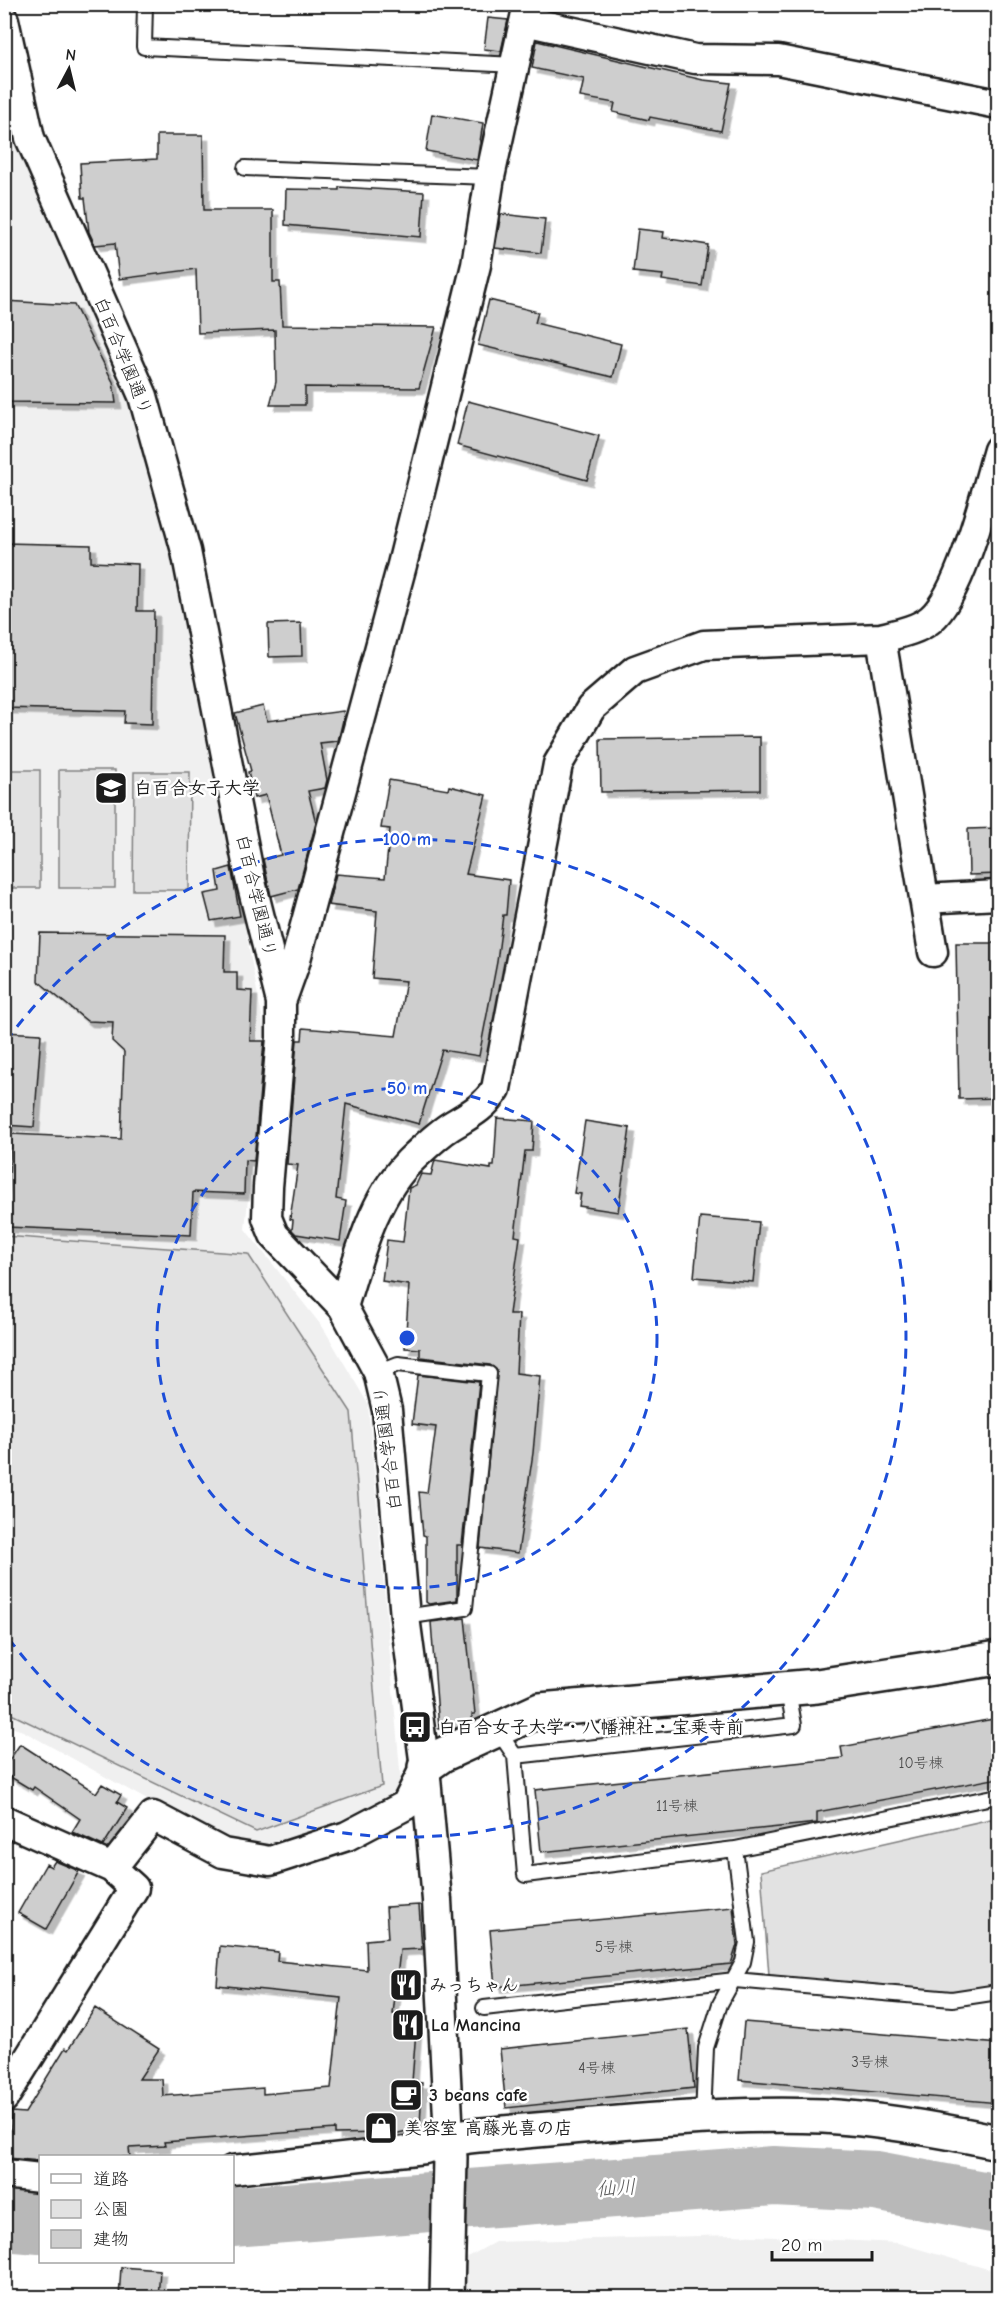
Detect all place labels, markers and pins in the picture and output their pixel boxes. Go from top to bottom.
school or university icon: 白百合女子大学 [93,770,129,806]
place label: 白百合女子大学 [134,778,260,799]
centre of rings [397,1328,417,1348]
bus stop icon: 白百合女子大学・八幡神社・宝乗寺前 [397,1709,433,1745]
place label: 白百合女子大学・八幡神社・宝乗寺前 [438,1717,744,1738]
restaurant icon: みっちゃん [388,1967,424,2003]
place label: みっちゃん [429,1975,519,1996]
restaurant icon: La Mancina [390,2007,426,2043]
place label: La Mancina [431,2015,521,2036]
cafe icon: 3 beans cafe [388,2077,424,2113]
place label: 3 beans cafe [429,2085,528,2106]
shop icon: 美容室 高藤光喜の店 [363,2110,399,2146]
place label: 美容室 高藤光喜の店 [404,2118,572,2139]

